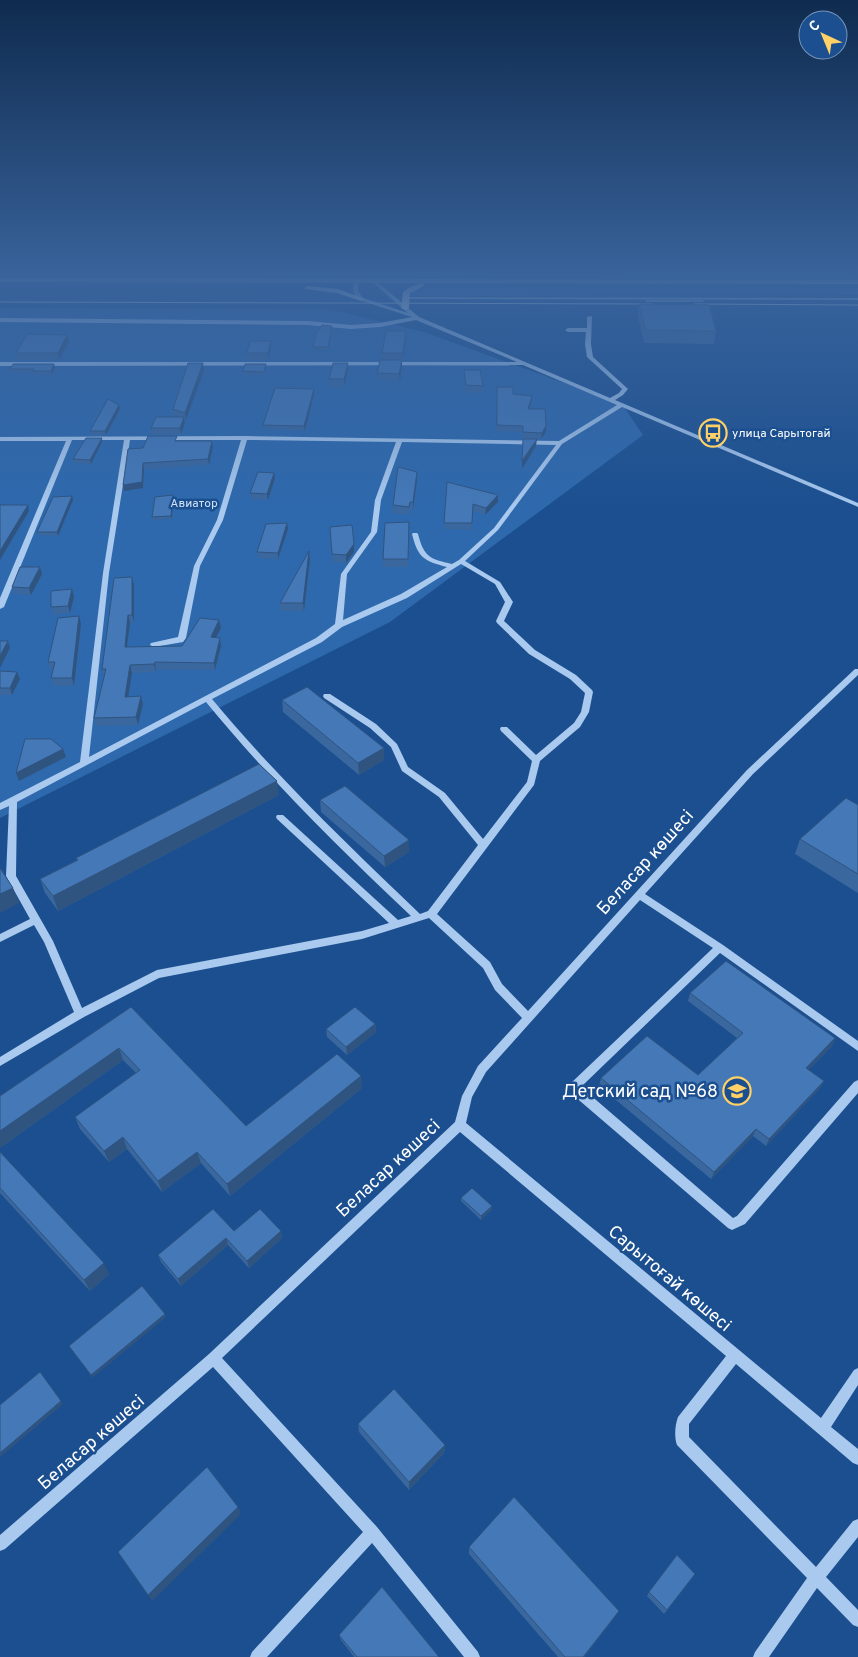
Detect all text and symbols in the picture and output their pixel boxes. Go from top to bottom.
north arrow [798,10,848,60]
text: С [806,17,824,36]
bus stop icon: улица Сарытогай [698,418,728,448]
place label: улица Сарытогай [732,426,831,442]
park label: Авиатор [170,496,218,512]
street label: Беласар көшесі [593,805,700,921]
school or university icon: Детский сад №68 [722,1076,752,1106]
place label: Детский сад №68 [562,1081,718,1104]
street label: Беласар көшесі [332,1115,446,1223]
street label: Сарытоғай көшесі [603,1221,736,1338]
street label: Беласар көшесі [34,1390,150,1496]

